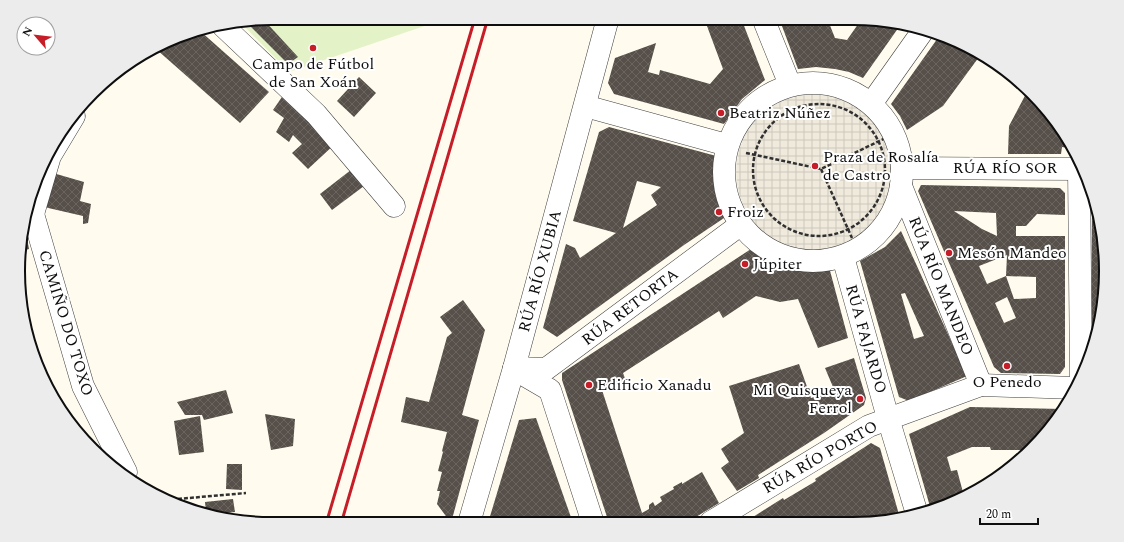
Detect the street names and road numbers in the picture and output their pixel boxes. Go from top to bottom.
street label: RÚA RÍO SOR [953,156,1058,180]
street label: RÚA RÍO XUBIA [512,207,568,335]
street label: RÚA RÍO MANDEO [902,213,980,359]
street label: CAMIÑO DO TOXO [32,247,100,399]
street label: RÚA RETORTA [576,263,684,351]
street label: RÚA FAJARDO [839,282,893,396]
street label: RÚA RÍO PORTO [758,414,882,500]

